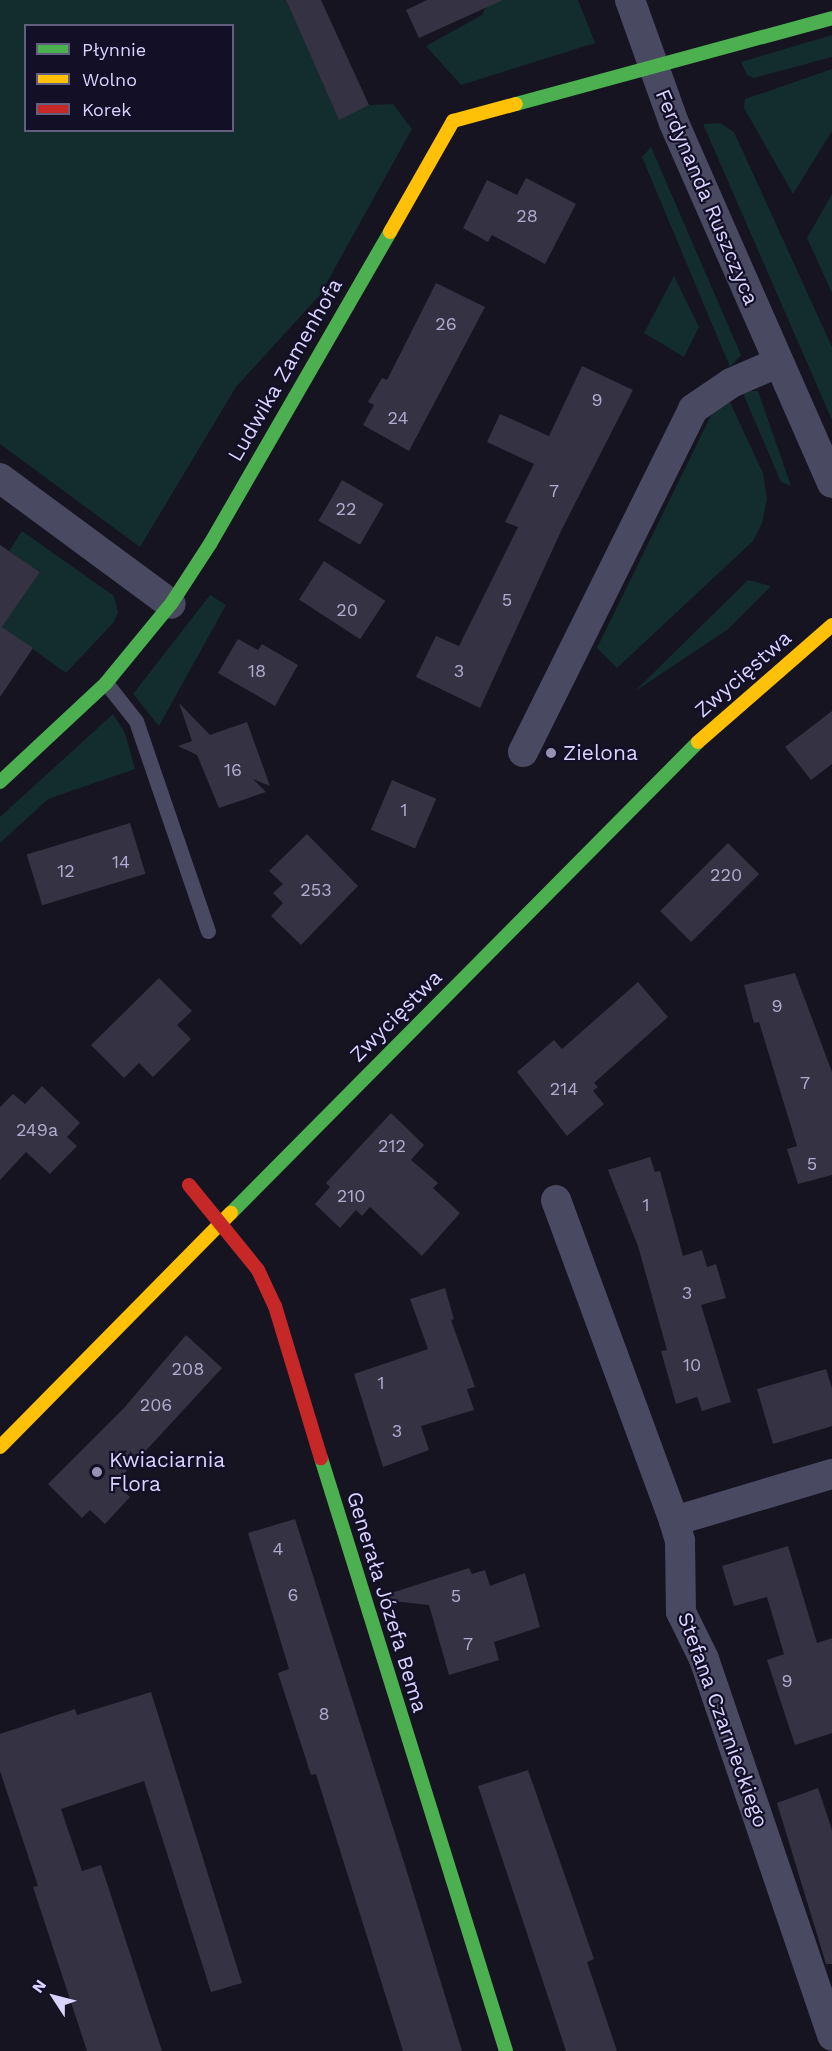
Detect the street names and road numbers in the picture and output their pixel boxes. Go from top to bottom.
street label: Ferdynanda Ruszczyca [650,85,764,309]
street label: Ludwika Zamenhofa [222,274,348,466]
street label: Zwycięstwa [690,625,796,723]
street label: Zwycięstwa [345,965,447,1067]
street label: Generała Józefa Bema [341,1488,433,1716]
street label: Stefana Czarnieckiego [672,1609,774,1831]

